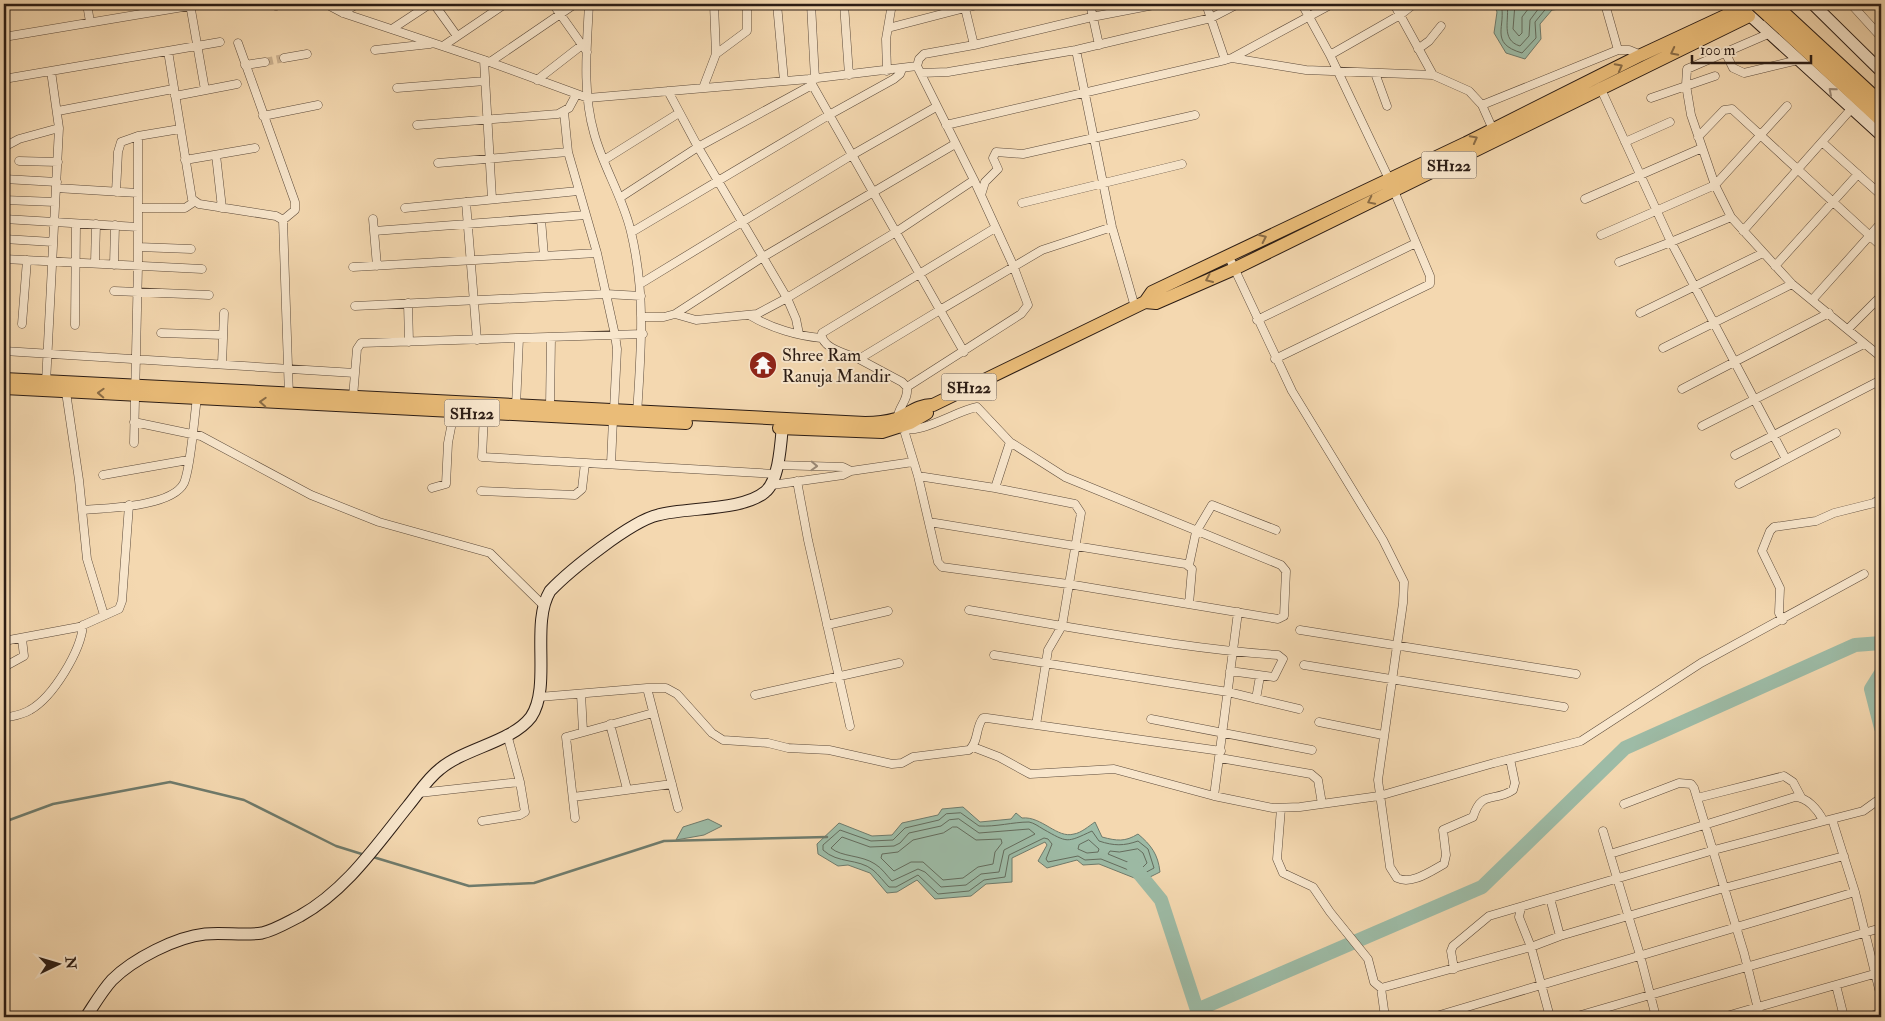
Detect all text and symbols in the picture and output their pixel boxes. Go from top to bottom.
scale bar [1692,32,1811,64]
text: 100 m [1700,41,1736,60]
one-way arrow [1670,46,1679,56]
one-way arrow [1614,63,1623,73]
one-way arrow [1829,87,1838,96]
one-way arrow [1468,135,1477,145]
road number: SH122 [1422,152,1476,178]
one-way arrow [1367,195,1376,206]
one-way arrow [1258,234,1267,244]
one-way arrow [1205,273,1214,284]
place label: Shree Ram Ranuja Mandir [782,344,891,388]
temple icon: Shree Ram Ranuja Mandir [748,350,778,380]
road number: SH122 [942,374,996,401]
one-way arrow [97,388,104,398]
one-way arrow [259,396,267,407]
road number: SH122 [444,399,500,426]
one-way arrow [811,461,819,472]
north arrow [32,938,82,988]
text: N [61,955,80,970]

